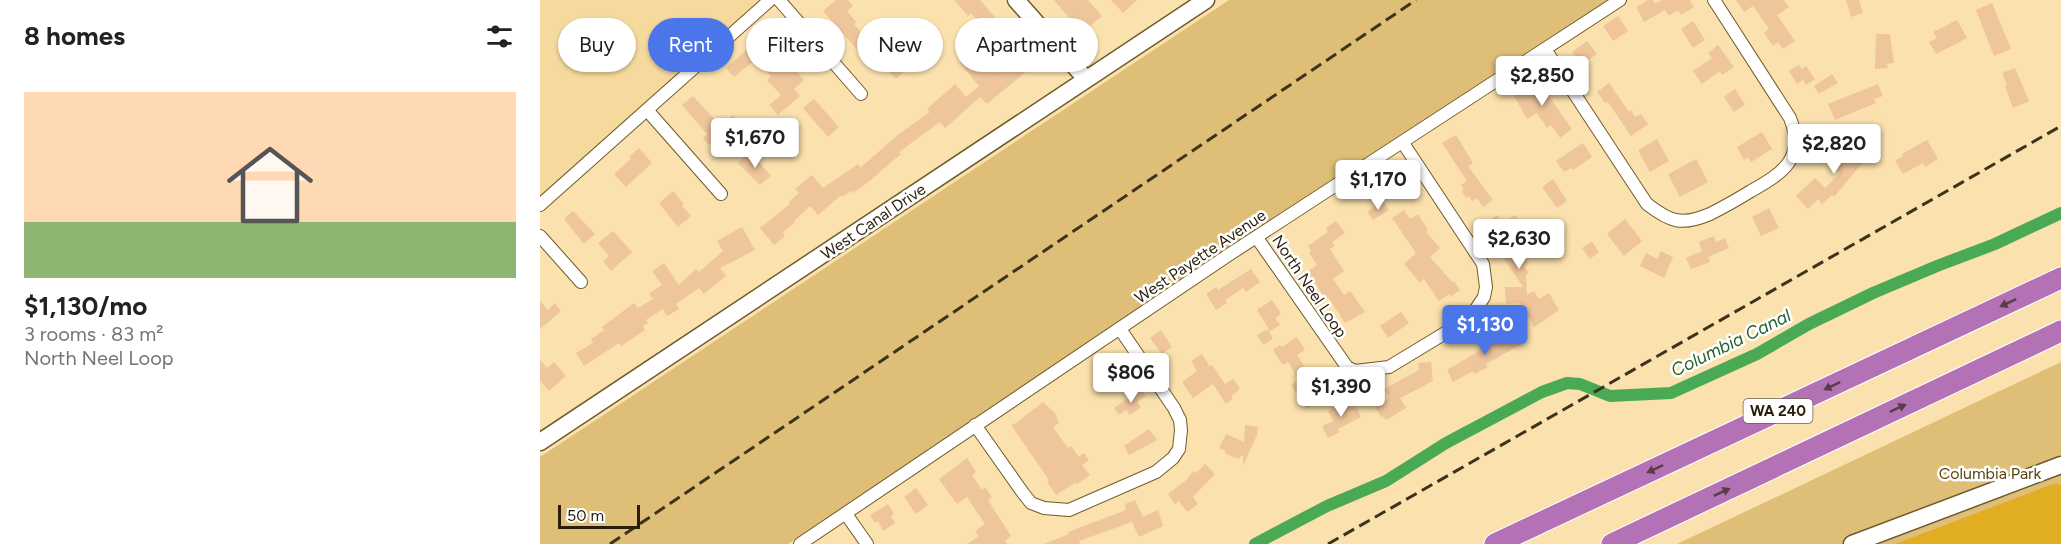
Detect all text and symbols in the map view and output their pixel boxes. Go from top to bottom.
chip: Buy [558,18,636,72]
chip: Rent [648,18,734,72]
chip: Filters [746,18,845,72]
chip: New [857,18,943,72]
chip: Apartment [955,18,1098,72]
text: 8 homes [24,20,125,52]
icon: filters [483,20,516,53]
pin: $2,850 [1493,56,1591,107]
text: $2,850 [1510,63,1574,87]
pin: $1,670 [706,118,804,169]
pin: $2,820 [1785,124,1883,175]
text: $1,670 [725,125,785,149]
icon: home [216,131,324,239]
text: $2,820 [1802,131,1866,155]
pin: $1,170 [1329,160,1427,211]
text: $1,170 [1349,167,1407,191]
street label: West Canal Drive [817,179,929,263]
street label: West Payette Avenue [1131,205,1270,307]
pin: $2,630 [1470,219,1568,270]
text: $2,630 [1487,226,1551,250]
street label: North Neel Loop [1268,231,1351,341]
text: $1,130/mo [24,290,147,322]
one-way arrow [2000,298,2017,307]
water label: Columbia Canal [1667,304,1795,382]
pin: $1,130 [1436,305,1534,356]
text: $1,130 [1456,312,1514,336]
text: 3 rooms · 83 m² [24,322,163,346]
text: North Neel Loop [24,346,174,370]
pin: $806 [1095,353,1167,404]
text: $806 [1107,360,1155,384]
pin: $1,390 [1292,367,1390,418]
text: $1,390 [1311,374,1371,398]
one-way arrow [1823,381,1840,390]
road number: WA 240 [1744,399,1812,423]
one-way arrow [1889,404,1906,413]
one-way arrow [1647,464,1664,473]
park label: Columbia Park [1939,464,2041,483]
one-way arrow [1713,487,1730,496]
scale bar [558,502,640,530]
text: 50 m [567,506,604,525]

